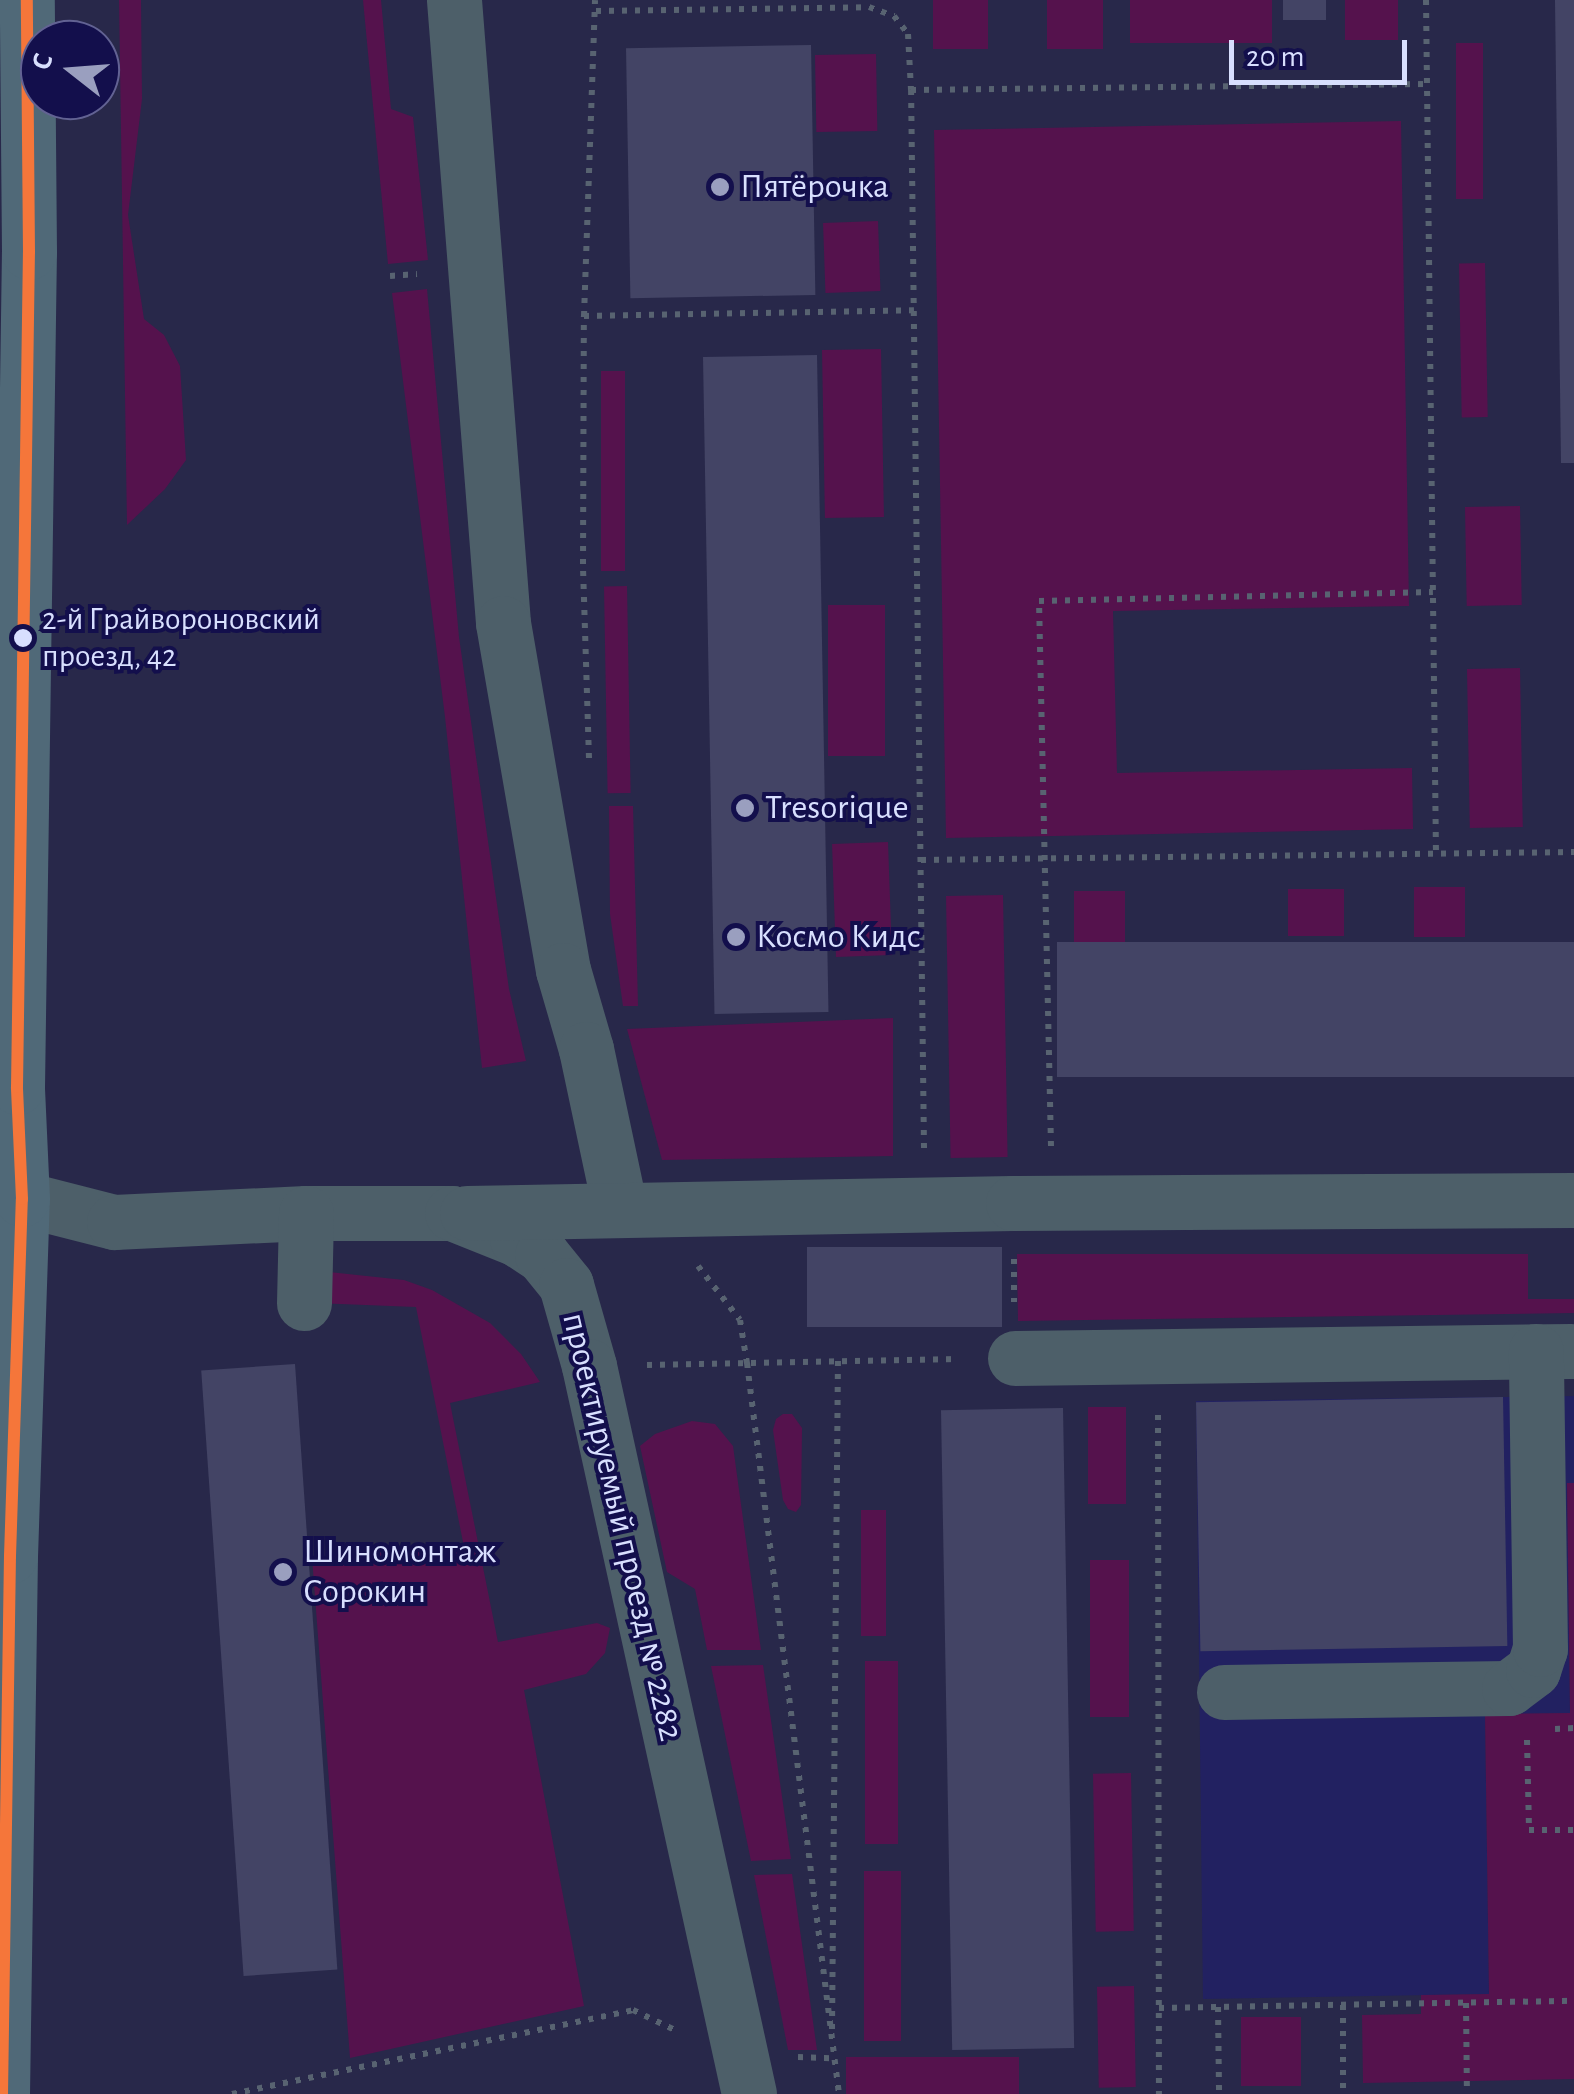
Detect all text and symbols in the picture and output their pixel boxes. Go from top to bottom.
north arrow [20,20,120,120]
scale bar [1234,20,1412,82]
text: 20 m [1246,42,1304,72]
text: С [28,50,59,73]
place label: Пятёрочка [740,166,889,208]
marker: Пятёрочка [709,176,731,198]
place label: 2-й Грайвороновский проезд, 42 [42,601,320,676]
marker: 2-й Грайвороновский проезд, 42 [13,628,33,648]
place label: Tresorique [765,787,909,829]
marker: Tresorique [734,797,756,819]
place label: Космо Кидс [756,916,921,958]
marker: Космо Кидс [725,926,747,948]
street label: проектируемый проезд № 2282 [552,1309,692,1745]
place label: Шиномонтаж Сорокин [303,1531,496,1613]
marker: Шиномонтаж Сорокин [272,1561,294,1583]

